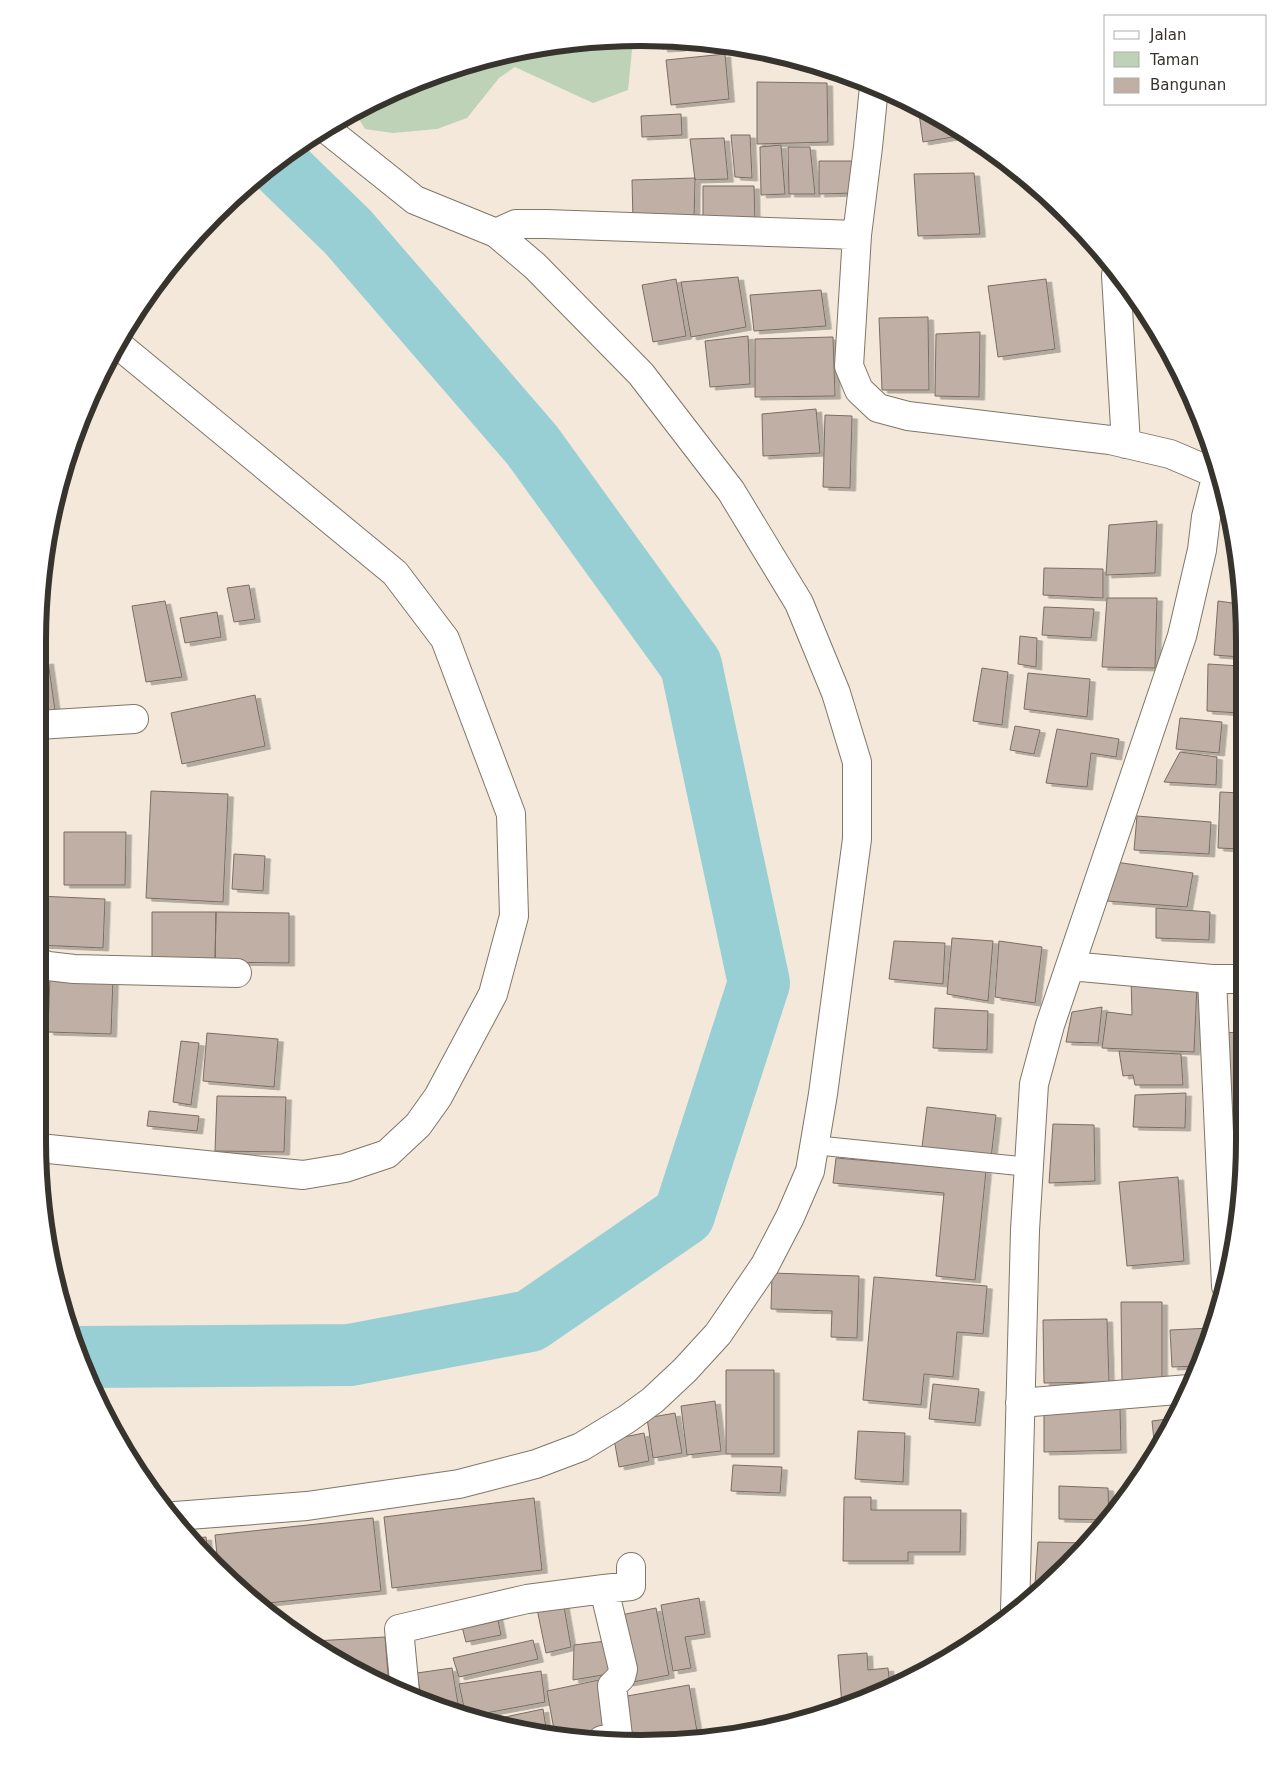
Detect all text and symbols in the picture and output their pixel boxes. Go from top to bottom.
legend [1104,15,1267,105]
text: Jalan [1149,26,1186,44]
text: Taman [1149,51,1199,69]
text: Bangunan [1150,76,1226,94]

